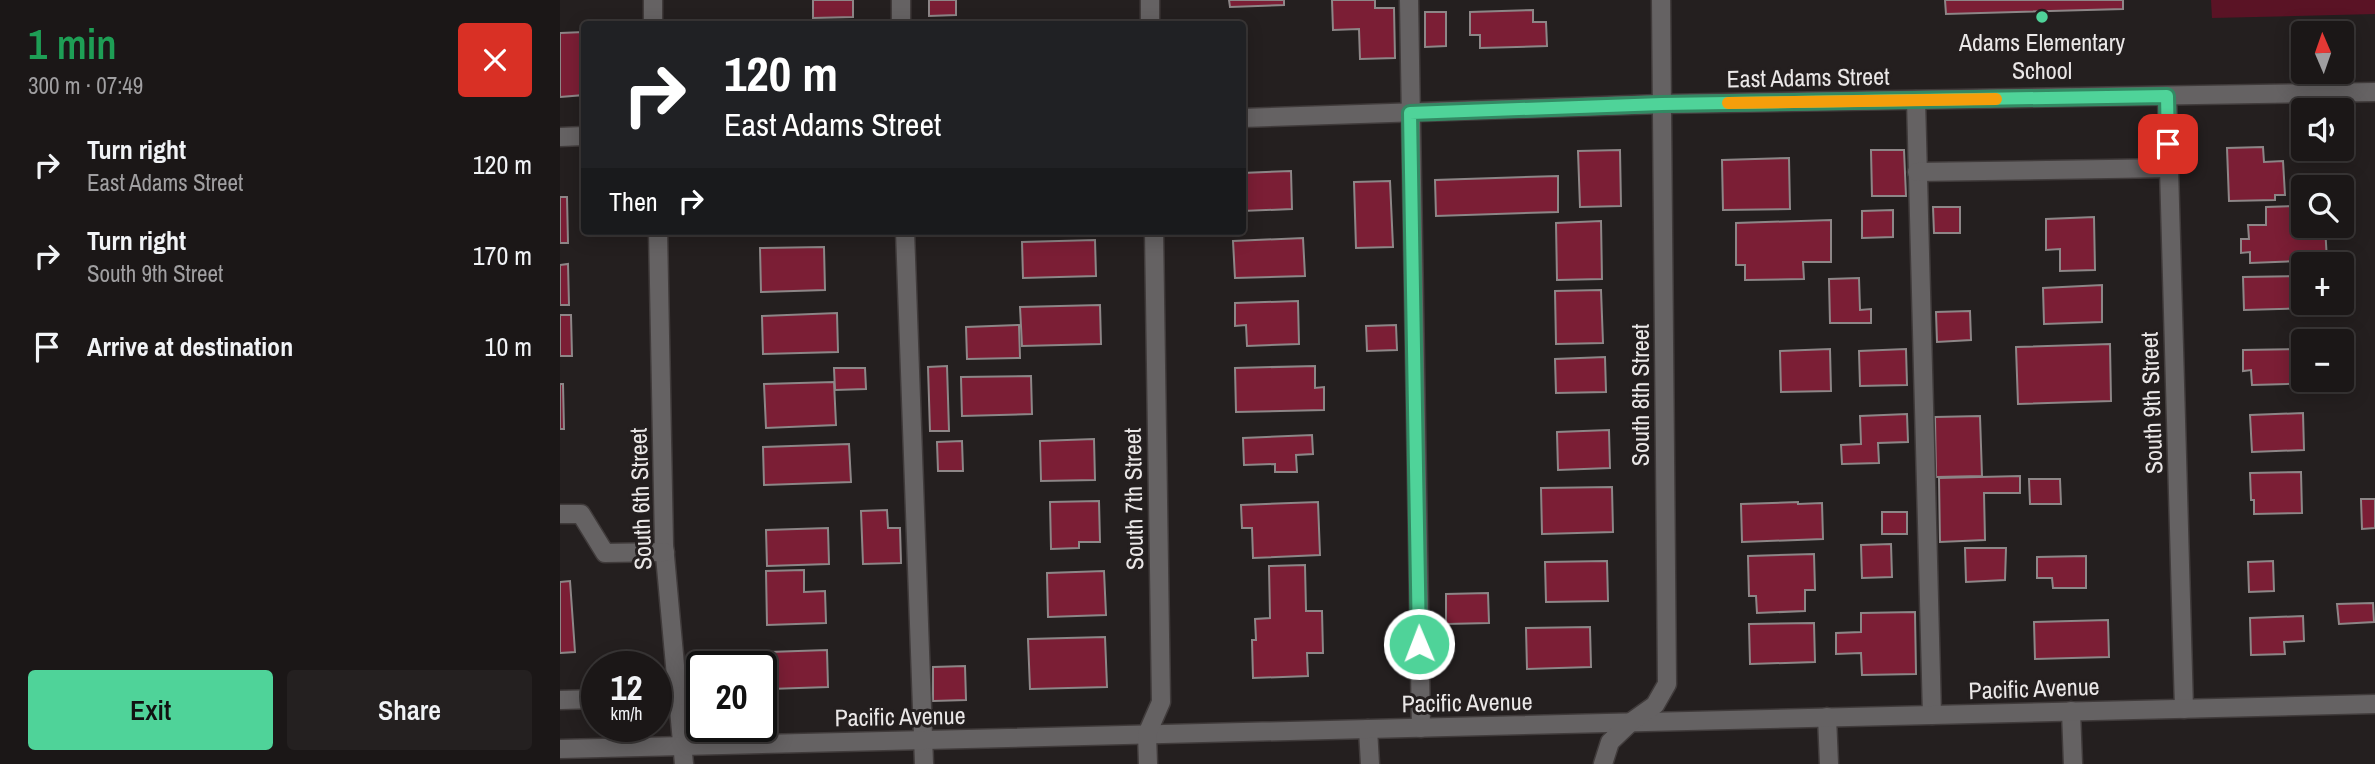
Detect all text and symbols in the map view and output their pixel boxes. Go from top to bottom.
marker: Adams Elementary School [2034,9,2050,25]
text: 1 min [28,16,117,72]
north arrow [2291,21,2354,84]
map controls [2291,21,2354,392]
button: close [458,23,532,97]
place label: Adams Elementary School [1958,26,2125,86]
text: 120 m [724,40,838,106]
icon: right [609,49,700,140]
street label: East Adams Street [1726,60,1890,94]
text: 300 m · 07:49 [28,70,143,101]
button: sound [2291,98,2354,161]
text: East Adams Street [724,103,941,146]
pin [2138,114,2198,174]
icon: arrive [2149,125,2187,163]
text: Turn right [87,132,186,167]
icon: right [28,146,66,184]
text: 120 m [473,147,532,182]
text: East Adams Street [87,167,243,198]
button: search [2291,175,2354,238]
icon: right [672,182,710,220]
text: Then [609,184,658,219]
text: Turn right [87,223,186,258]
icon: right [28,237,66,275]
text: 170 m [473,238,532,273]
button: + [2291,252,2354,315]
text: South 9th Street [87,258,223,289]
street label: South 8th Street [1624,323,1656,466]
icon: arrive [28,328,66,366]
text: Arrive at destination [87,329,293,364]
text: 10 m [485,329,532,364]
button: − [2291,329,2354,392]
street label: South 9th Street [2133,331,2169,475]
street label: South 6th Street [622,427,658,571]
street label: South 7th Street [1116,427,1150,570]
position arrow [1382,607,1456,681]
speed limit sign: 20 [686,651,777,742]
text: 12 [611,664,642,711]
button: Exit [28,670,273,750]
button: Share [287,670,532,750]
street label: Pacific Avenue [1968,670,2100,706]
street label: Pacific Avenue [1401,685,1533,719]
street label: Pacific Avenue [834,699,966,733]
text: km/h [611,701,643,726]

